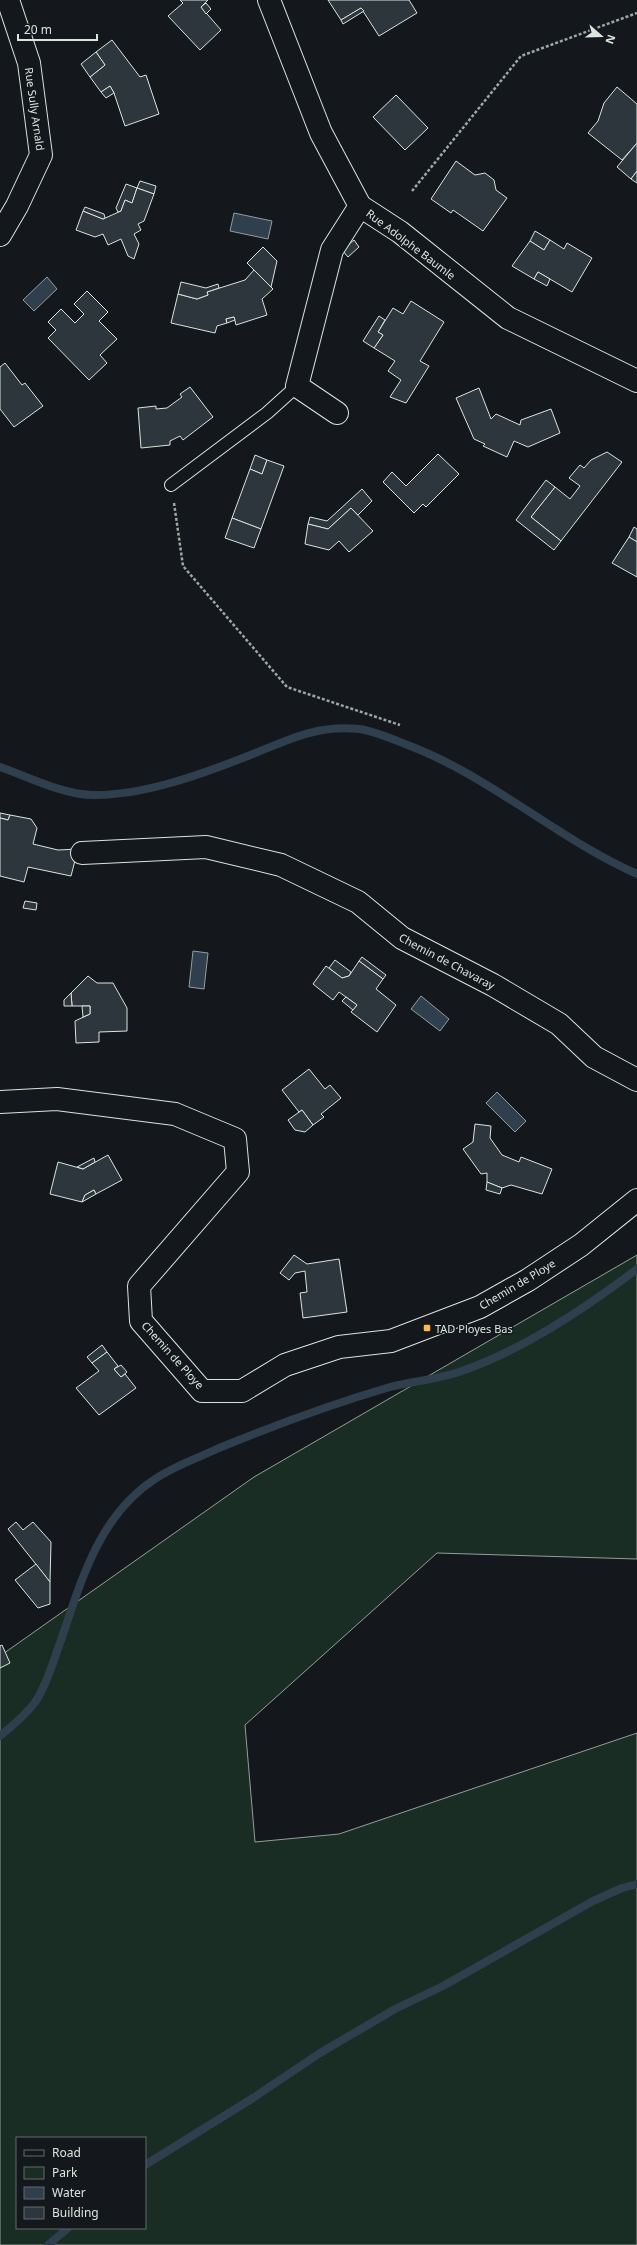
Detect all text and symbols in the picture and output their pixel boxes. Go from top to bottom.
scale bar [18,16,97,42]
north arrow [581,16,621,56]
text: 20 m [24,21,52,38]
text: N [602,33,619,46]
street label: Rue Sully Arnald [22,66,48,152]
street label: Rue Adolphe Baumle [363,205,459,283]
street label: Chemin de Chavaray [397,929,498,993]
street label: Chemin de Ploye [476,1255,558,1313]
street label: Chemin de Ploye [139,1318,207,1392]
place label: TAD Ployes Bas [435,1321,513,1336]
marker: TAD Ployes Bas [422,1323,432,1333]
legend [16,2137,146,2229]
text: Road [52,2144,81,2161]
text: Park [52,2164,78,2181]
text: Water [52,2184,86,2201]
text: Building [52,2204,99,2221]

